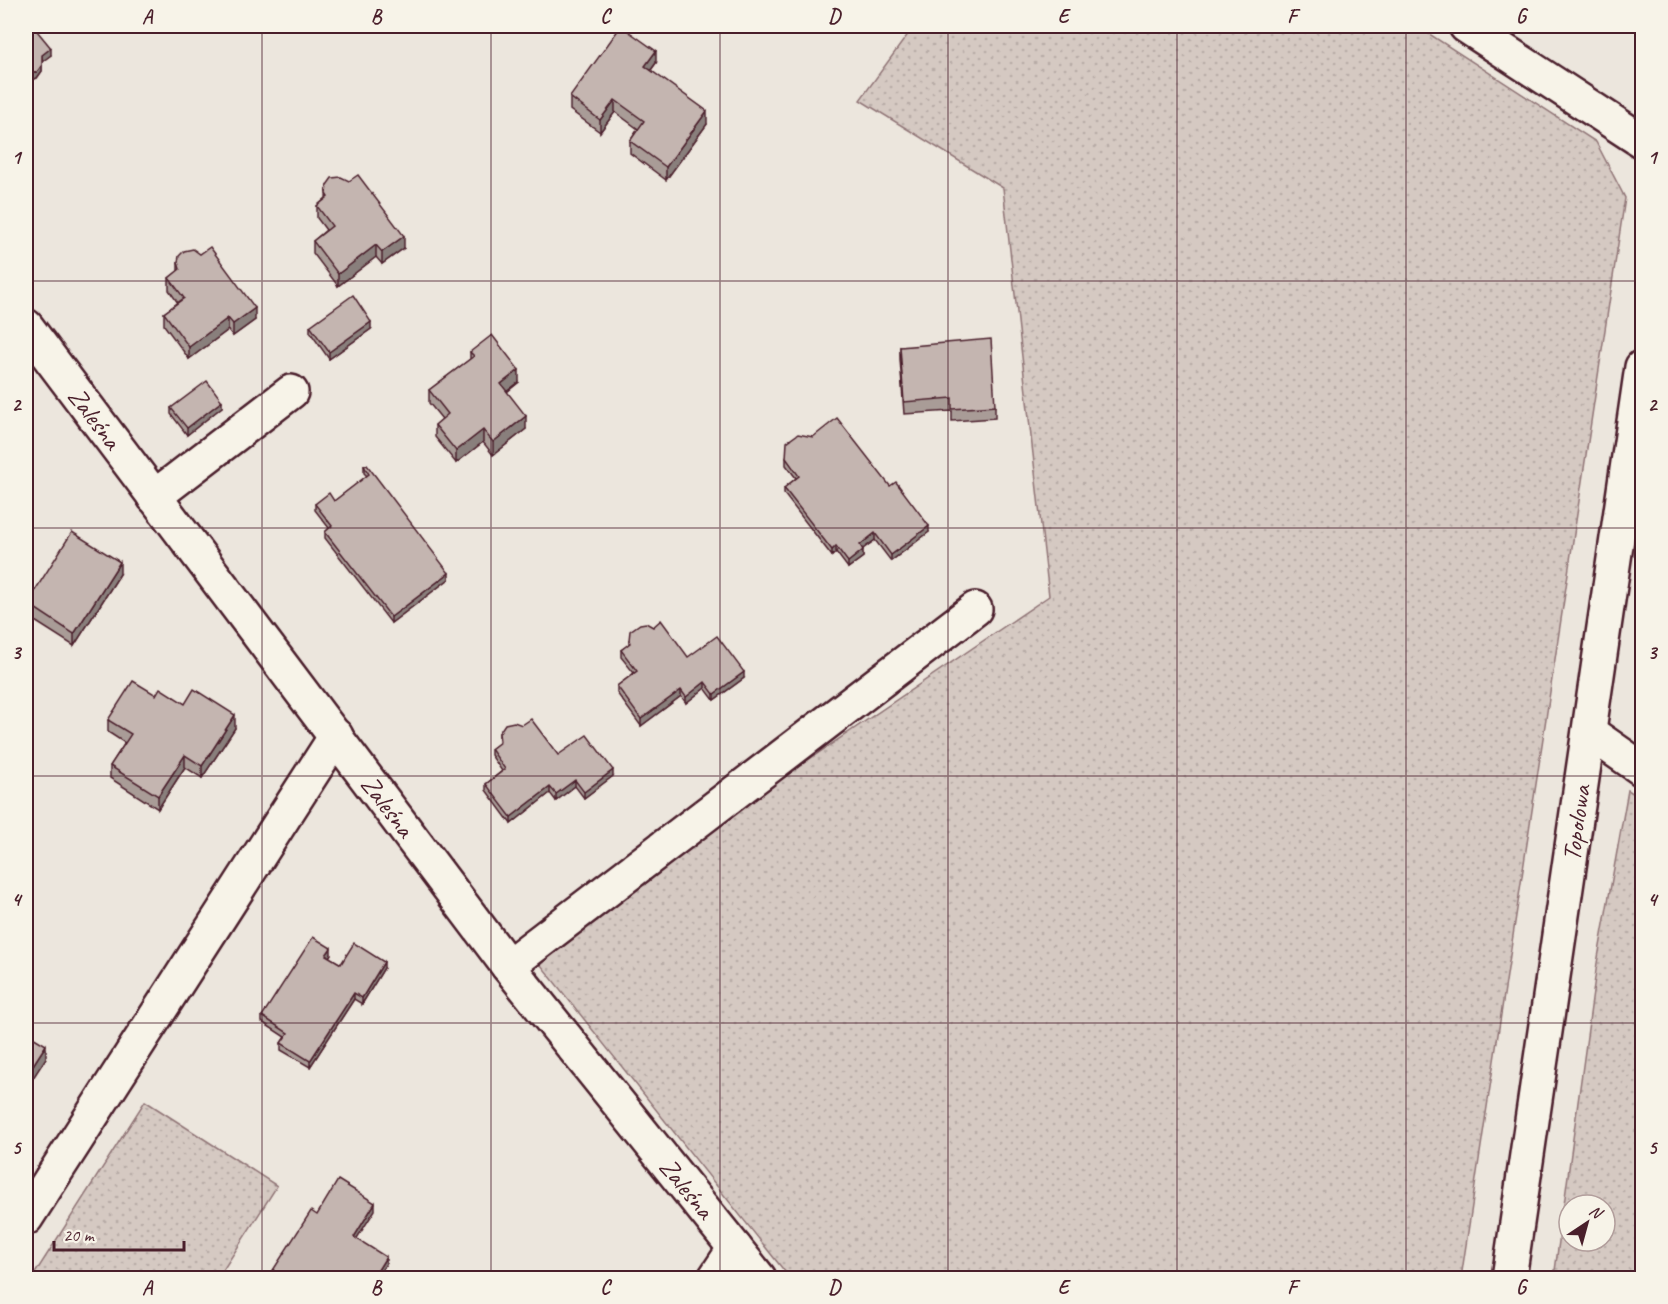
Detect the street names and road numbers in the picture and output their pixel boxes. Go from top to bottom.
street label: Zaleśna [61,381,130,457]
street label: Zaleśna [354,769,423,845]
street label: Topolowa [1555,781,1598,863]
street label: Zaleśna [652,1151,722,1227]

